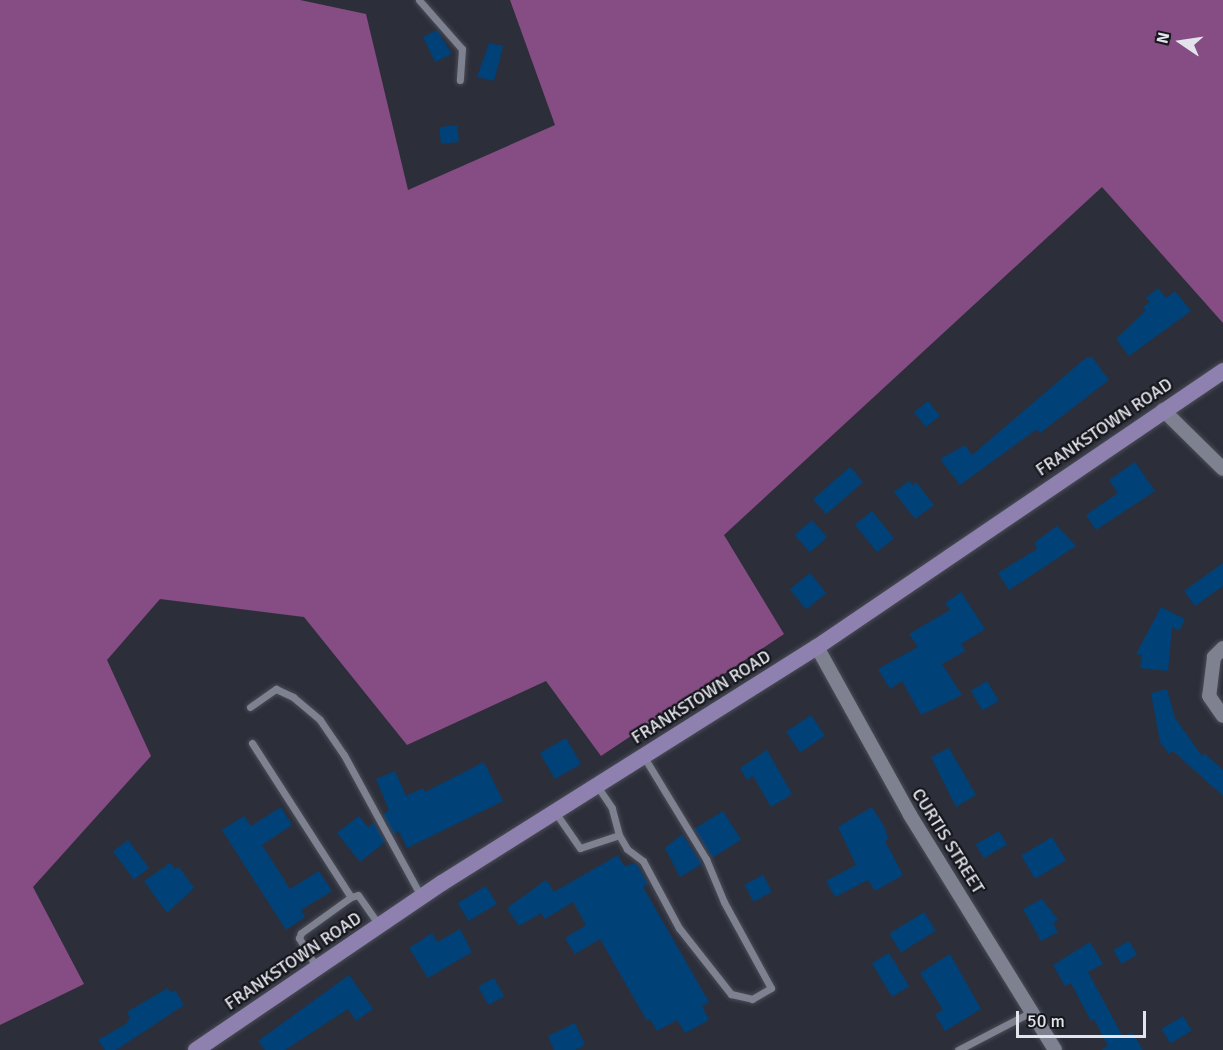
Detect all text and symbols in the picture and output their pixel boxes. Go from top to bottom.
north arrow [1151,12,1211,72]
text: N [1152,30,1174,46]
street label: FRANKSTOWN ROAD [1032,373,1176,481]
street label: FRANKSTOWN ROAD [627,645,775,749]
street label: CURTIS STREET [907,784,989,898]
street label: FRANKSTOWN ROAD [221,907,365,1015]
scale bar [1019,999,1150,1037]
text: 50 m [1027,1010,1065,1032]

